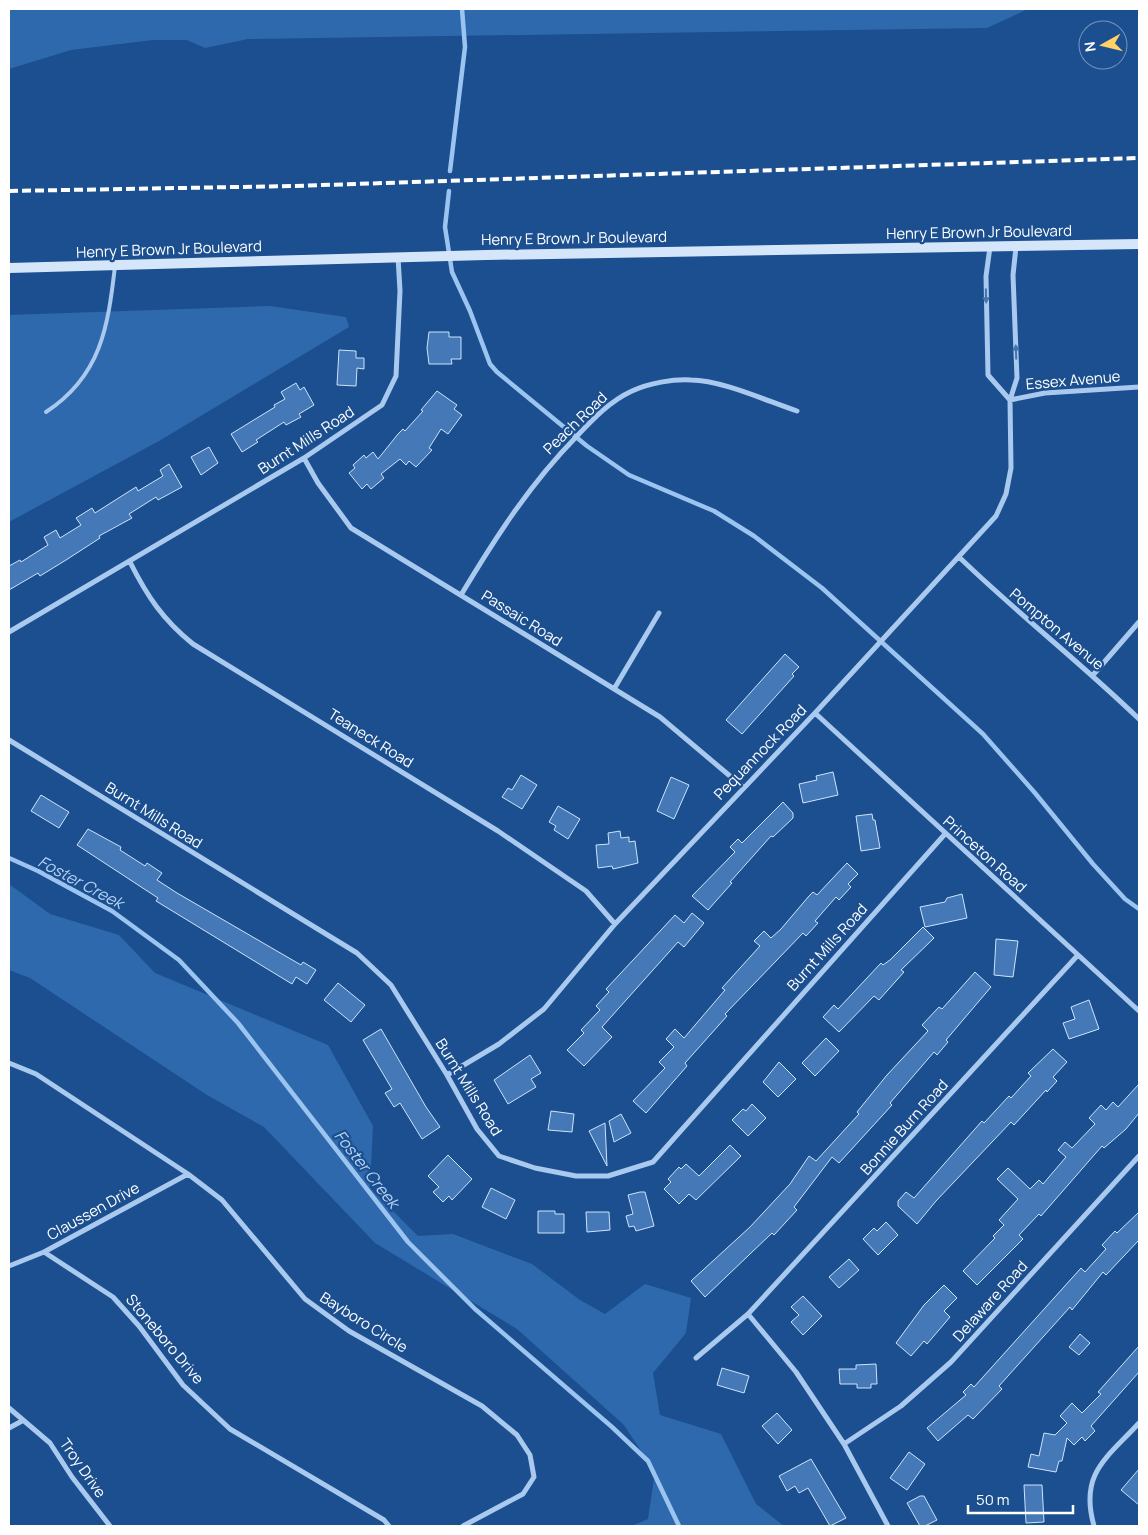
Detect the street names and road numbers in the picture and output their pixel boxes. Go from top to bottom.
street label: Henry E Brown Jr Boulevard [886,220,1072,244]
street label: Henry E Brown Jr Boulevard [481,226,667,250]
street label: Henry E Brown Jr Boulevard [76,235,262,263]
street label: Essex Avenue [1025,365,1121,395]
street label: Peach Road [538,387,612,459]
street label: Burnt Mills Road [254,401,358,479]
street label: Pompton Avenue [1005,583,1109,675]
street label: Passaic Road [478,585,566,651]
street label: Pequannock Road [709,700,811,804]
street label: Teaneck Road [324,703,418,773]
street label: Burnt Mills Road [101,777,207,853]
street label: Princeton Road [939,811,1031,897]
street label: Burnt Mills Road [782,899,872,995]
street label: Burnt Mills Road [431,1034,507,1140]
street label: Bonnie Burn Road [855,1075,953,1179]
street label: Claussen Drive [43,1177,143,1245]
street label: Delaware Road [948,1256,1032,1346]
street label: Bayboro Circle [316,1287,412,1357]
street label: Stoneboro Drive [121,1290,209,1389]
street label: Troy Drive [55,1434,111,1502]

